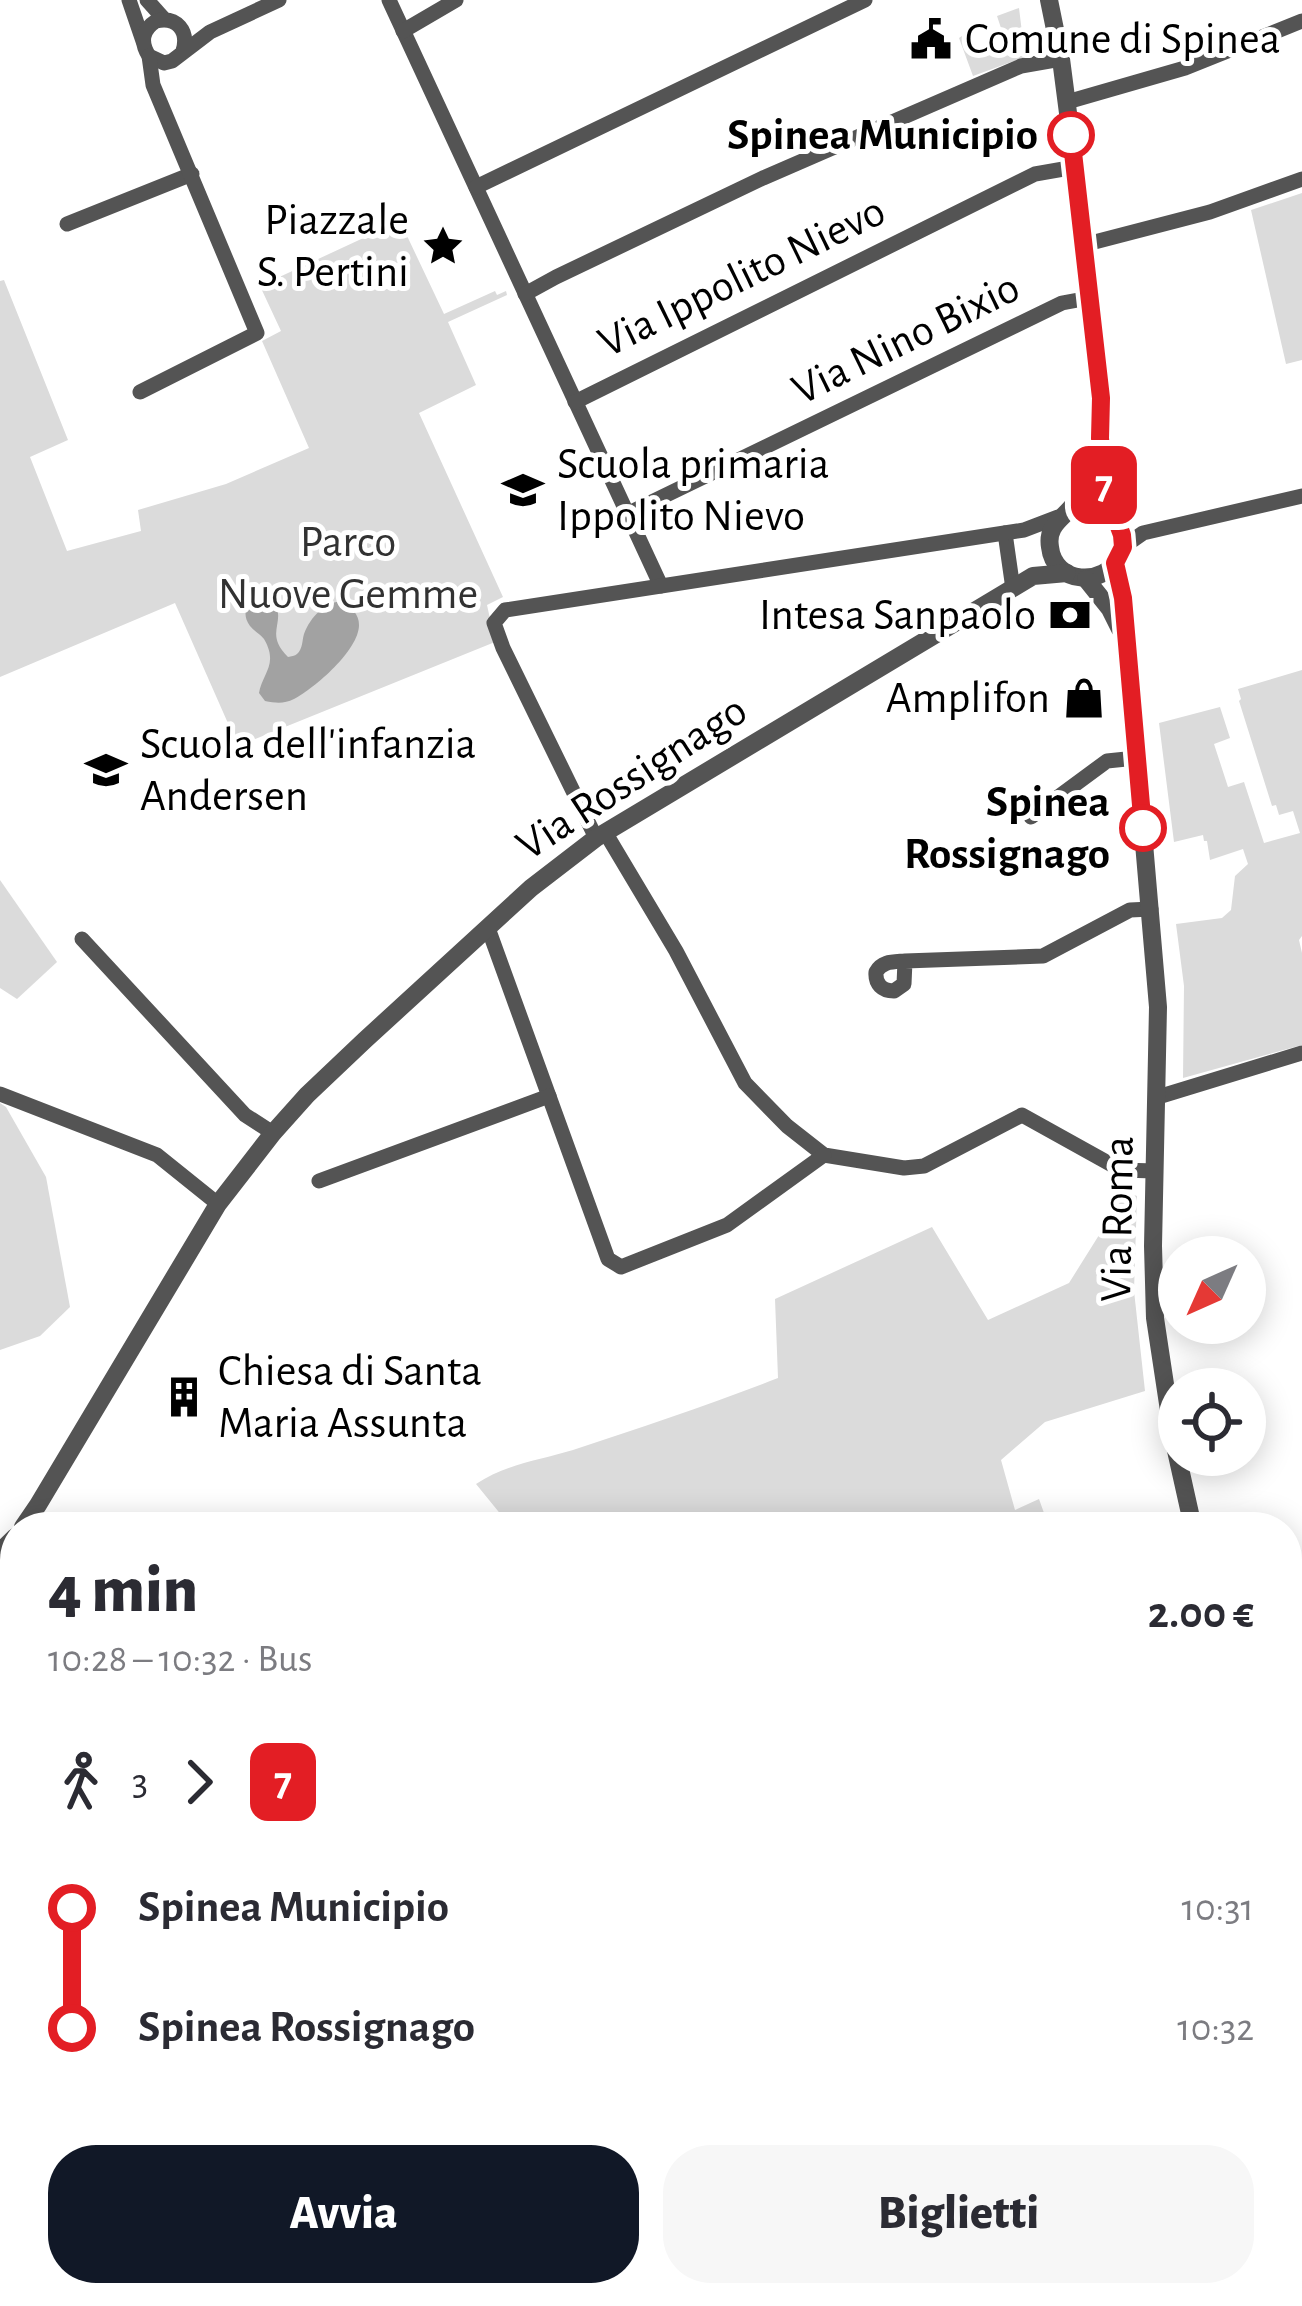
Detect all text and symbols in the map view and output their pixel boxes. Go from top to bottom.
public building icon: Comune di Spinea [908,16,954,62]
place label: Comune di Spinea [965,17,1280,62]
place label: Spinea Municipio [727,113,1038,158]
marker: Spinea Municipio [1049,113,1093,157]
street label: Via Ippolito Nievo [592,188,892,366]
place label: Piazzale S. Pertini [257,198,409,295]
place icon: Piazzale S. Pertini [420,223,466,269]
street label: Via Nino Bixio [785,265,1027,413]
place label: Scuola primaria Ippolito Nievo [557,442,829,539]
line badge: 7 [1065,446,1143,524]
text: 7 [1095,464,1113,506]
school or university icon: Scuola primaria Ippolito Nievo [500,467,546,513]
park label: Parco Nuove Gemme [218,520,478,617]
bank icon: Intesa Sanpaolo [1047,592,1093,638]
place label: Intesa Sanpaolo [759,593,1036,638]
shop icon: Amplifon [1061,675,1107,721]
place label: Amplifon [886,676,1050,721]
street label: Via Rossignago [509,687,755,869]
place label: Scuola dell'infanzia Andersen [140,722,476,819]
school or university icon: Scuola dell'infanzia Andersen [83,747,129,793]
place label: Spinea Rossignago [904,780,1110,877]
marker: Spinea Rossignago [1121,806,1165,850]
street label: Via Roma [1094,1135,1142,1303]
north arrow [1158,1236,1266,1344]
map controls [1158,1236,1266,1476]
place label: Chiesa di Santa Maria Assunta [218,1349,482,1446]
button: locate [1158,1368,1266,1476]
building icon: Chiesa di Santa Maria Assunta [161,1374,207,1420]
text: 4 min [48,1558,198,1624]
text: 2.00 € [1148,1591,1254,1636]
text: 10:28 – 10:32 · Bus [48,1640,312,1679]
icon: walk [48,1749,114,1815]
icon: forward [166,1749,232,1815]
text: 7 [274,1761,292,1803]
text: 3 [132,1763,148,1802]
text: Spinea Municipio [138,1885,449,1930]
text: 10:31 [1182,1889,1254,1928]
text: Spinea Rossignago [138,2005,475,2050]
text: 10:32 [1177,2009,1254,2048]
button: Avvia [48,2145,639,2283]
button: Biglietti [663,2145,1254,2283]

